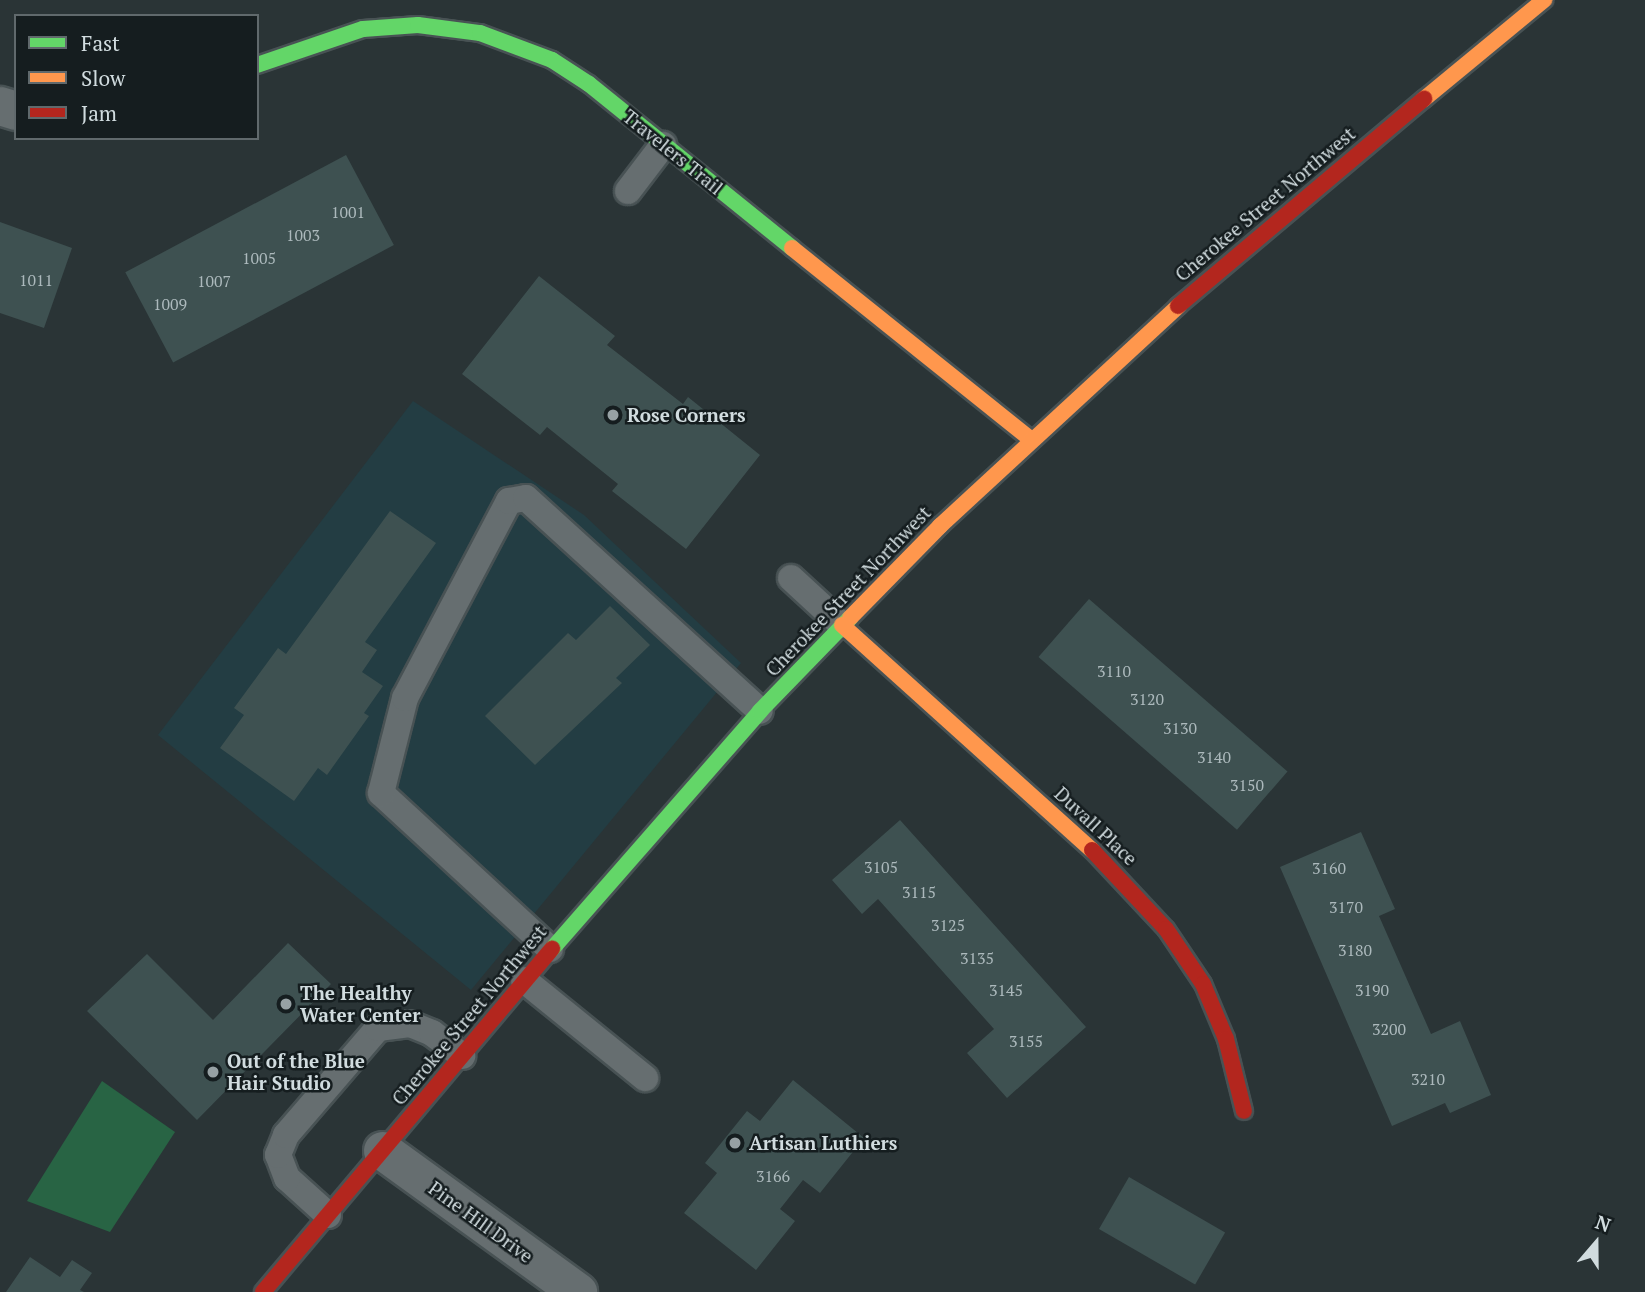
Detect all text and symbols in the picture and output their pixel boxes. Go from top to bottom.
legend [14,14,259,140]
text: Fast [81,29,120,57]
text: Slow [81,64,125,92]
text: Jam [81,99,117,127]
street label: Travelers Trail [618,105,728,199]
street label: Cherokee Street Northwest [1170,122,1360,286]
house number: 1001 [331,202,365,222]
house number: 1003 [286,225,320,245]
house number: 1005 [242,248,276,268]
house number: 1011 [19,270,53,290]
house number: 1007 [197,271,231,291]
house number: 1009 [153,294,187,314]
place label: Rose Corners [627,404,746,426]
marker: Rose Corners [605,407,621,423]
street label: Cherokee Street Northwest [761,501,935,681]
house number: 3110 [1097,661,1131,681]
house number: 3120 [1130,689,1164,709]
house number: 3130 [1163,718,1197,738]
house number: 3140 [1197,747,1231,767]
house number: 3150 [1230,775,1264,795]
street label: Duvall Place [1050,782,1142,870]
house number: 3105 [864,857,898,877]
house number: 3160 [1312,858,1346,878]
house number: 3115 [902,882,936,902]
house number: 3170 [1329,897,1363,917]
house number: 3125 [931,915,965,935]
street label: Cherokee Street Northwest [387,920,551,1110]
house number: 3180 [1338,940,1372,960]
house number: 3135 [960,948,994,968]
house number: 3145 [989,980,1023,1000]
house number: 3190 [1355,980,1389,1000]
place label: The Healthy Water Center [300,982,420,1026]
marker: The Healthy Water Center [278,996,294,1012]
house number: 3200 [1372,1019,1406,1039]
house number: 3155 [1009,1031,1043,1051]
place label: Out of the Blue Hair Studio [227,1050,365,1094]
marker: Out of the Blue Hair Studio [205,1064,221,1080]
house number: 3210 [1411,1069,1445,1089]
place label: Artisan Luthiers [749,1132,897,1154]
marker: Artisan Luthiers [727,1135,743,1151]
house number: 3166 [756,1166,790,1186]
street label: Pine Hill Drive [424,1177,538,1267]
north arrow [1561,1208,1631,1278]
text: N [1592,1209,1614,1237]

